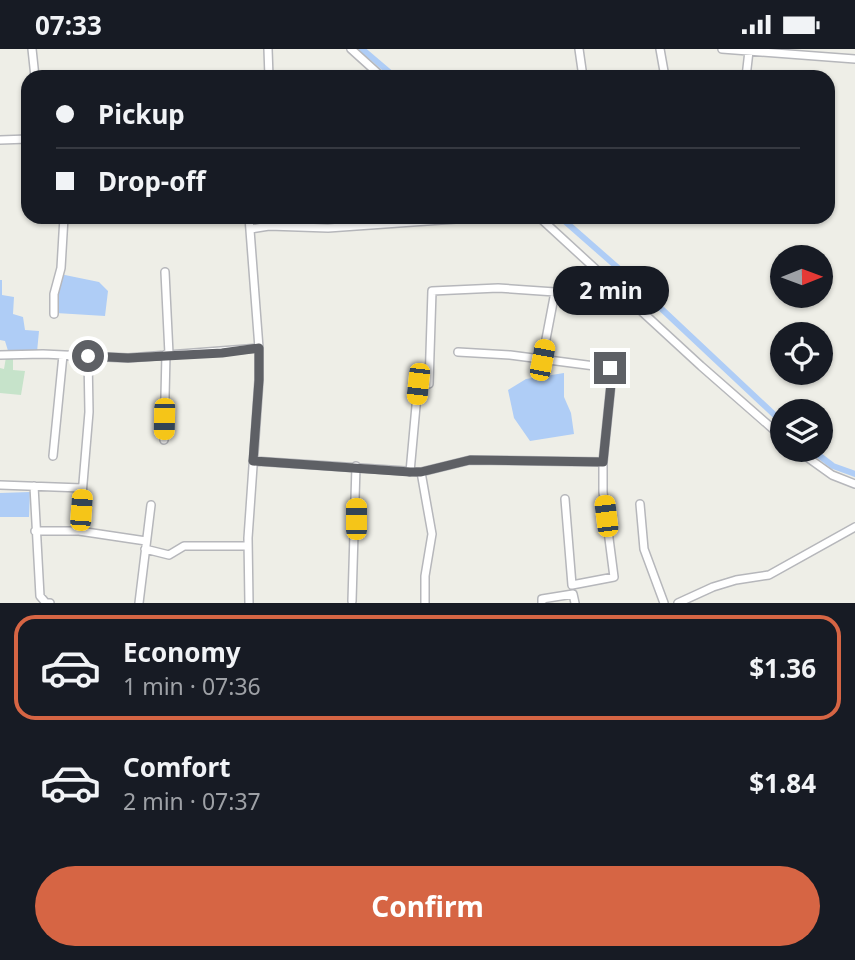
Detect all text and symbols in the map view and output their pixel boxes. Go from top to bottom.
text: 07:33 [35,7,102,43]
text: Pickup [98,96,185,132]
text: Drop-off [98,163,205,199]
north arrow [770,245,833,308]
map controls [770,245,833,462]
callout: 2 min [552,267,668,315]
text: 2 min [579,274,643,306]
button: locate [770,322,833,385]
car [528,337,557,383]
route start [72,340,104,372]
route end [594,352,626,384]
car [406,362,431,406]
car [154,398,175,440]
button: layers [770,399,833,462]
car [70,488,93,532]
car [594,494,619,538]
car [346,498,367,540]
text: Economy [123,634,241,670]
icon: car [39,636,102,699]
text: $1.36 [749,650,816,686]
text: 1 min · 07:36 [123,670,261,702]
text: Comfort [123,749,231,785]
icon: car [39,751,102,814]
text: $1.84 [749,765,816,801]
text: 2 min · 07:37 [123,785,261,817]
button: Confirm [35,866,820,946]

